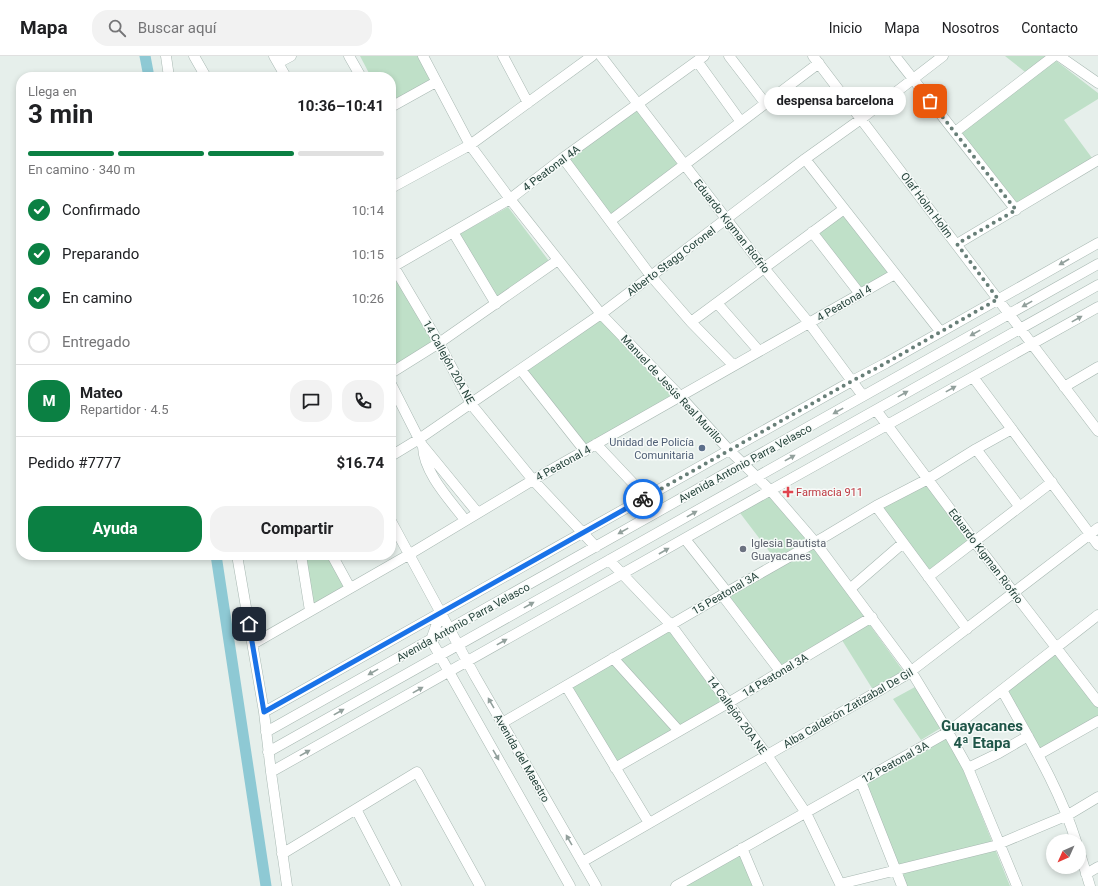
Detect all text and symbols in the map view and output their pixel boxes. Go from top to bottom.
search box [92,10,372,46]
text: Mapa [20,16,68,39]
icon: search [106,17,128,39]
text: Buscar aquí [138,19,217,37]
text: Inicio [829,20,862,36]
text: Mapa [884,20,920,36]
text: Nosotros [942,20,999,36]
text: Contacto [1021,20,1078,36]
text: Llega en [28,84,77,99]
pin [913,84,947,118]
callout: despensa barcelona [764,87,906,115]
icon: bag [919,90,941,112]
text: despensa barcelona [776,93,894,108]
text: 10:36–10:41 [297,97,384,115]
text: 3 min [28,99,93,129]
street label: 4 Peatonal 4A [520,142,583,194]
text: En camino · 340 m [28,162,135,177]
street label: Olaf Holm Holm [898,170,955,241]
street label: Eduardo Kigman Riofrio [691,177,772,276]
icon: check [28,199,50,221]
text: Confirmado [62,201,140,219]
text: 10:14 [352,203,384,218]
street label: Alberto Stagg Coronel [624,224,718,299]
icon: check [28,243,50,265]
text: Preparando [62,245,139,263]
text: 10:15 [352,247,384,262]
one-way arrow [1058,258,1070,265]
street label: 4 Peatonal 4 [815,283,874,324]
icon: check [28,287,50,309]
text: En camino [62,289,132,307]
text: 10:26 [352,291,384,306]
one-way arrow [1022,300,1033,307]
one-way arrow [1071,315,1083,322]
street label: 14 Callejón 20A NE [420,318,477,406]
one-way arrow [969,330,981,336]
street label: Manuel de Jesús Real Murillo [618,332,725,446]
text: Entregado [62,333,130,351]
button: chat [290,380,332,422]
button: phone [342,380,384,422]
text: Mateo [80,384,123,402]
one-way arrow [945,386,957,393]
one-way arrow [897,391,909,398]
text: M [42,392,56,410]
text: Repartidor · 4.5 [80,402,168,417]
one-way arrow [832,407,844,414]
street label: Avenida Antonio Parra Velasco [676,421,814,506]
place label: Unidad de Policía Comunitaria [609,436,694,462]
street label: 4 Peatonal 4 [533,443,593,484]
marker: Unidad de Policía Comunitaria [697,443,707,453]
text: Pedido #7777 [28,454,121,472]
text: $16.74 [337,454,384,472]
one-way arrow [784,455,796,461]
courier [623,479,663,519]
place label: Farmacia 911 [796,486,863,499]
marker: Farmacia 911 [783,487,793,497]
icon: bike [632,488,654,510]
button: Ayuda [28,506,202,552]
button: Compartir [210,506,384,552]
street label: Eduardo Kigman Riofrio [946,506,1026,606]
one-way arrow [686,510,697,517]
one-way arrow [617,528,629,535]
place label: Iglesia Bautista Guayacanes [751,537,826,563]
marker: Iglesia Bautista Guayacanes [738,544,748,554]
one-way arrow [658,547,670,554]
street label: 15 Peatonal 3A [690,569,761,618]
street label: Avenida Antonio Parra Velasco [394,580,532,665]
one-way arrow [524,601,535,608]
pin [232,607,266,641]
icon: home [238,613,260,635]
one-way arrow [496,639,508,646]
street label: 14 Peatonal 3A [740,650,811,700]
street label: Alba Calderón Zatizabal De Gil [781,666,915,751]
one-way arrow [367,669,379,676]
street label: 14 Callejón 20A NE [704,674,769,757]
one-way arrow [412,686,424,693]
one-way arrow [487,697,494,709]
one-way arrow [333,708,345,715]
street label: Avenida del Maestro [491,712,552,805]
district label: Guayacanes 4ª Etapa [941,717,1023,752]
street label: 12 Peatonal 3A [860,738,932,786]
one-way arrow [492,749,499,761]
one-way arrow [299,750,311,757]
one-way arrow [566,834,573,846]
north arrow [1046,834,1086,874]
map controls [1046,834,1086,874]

